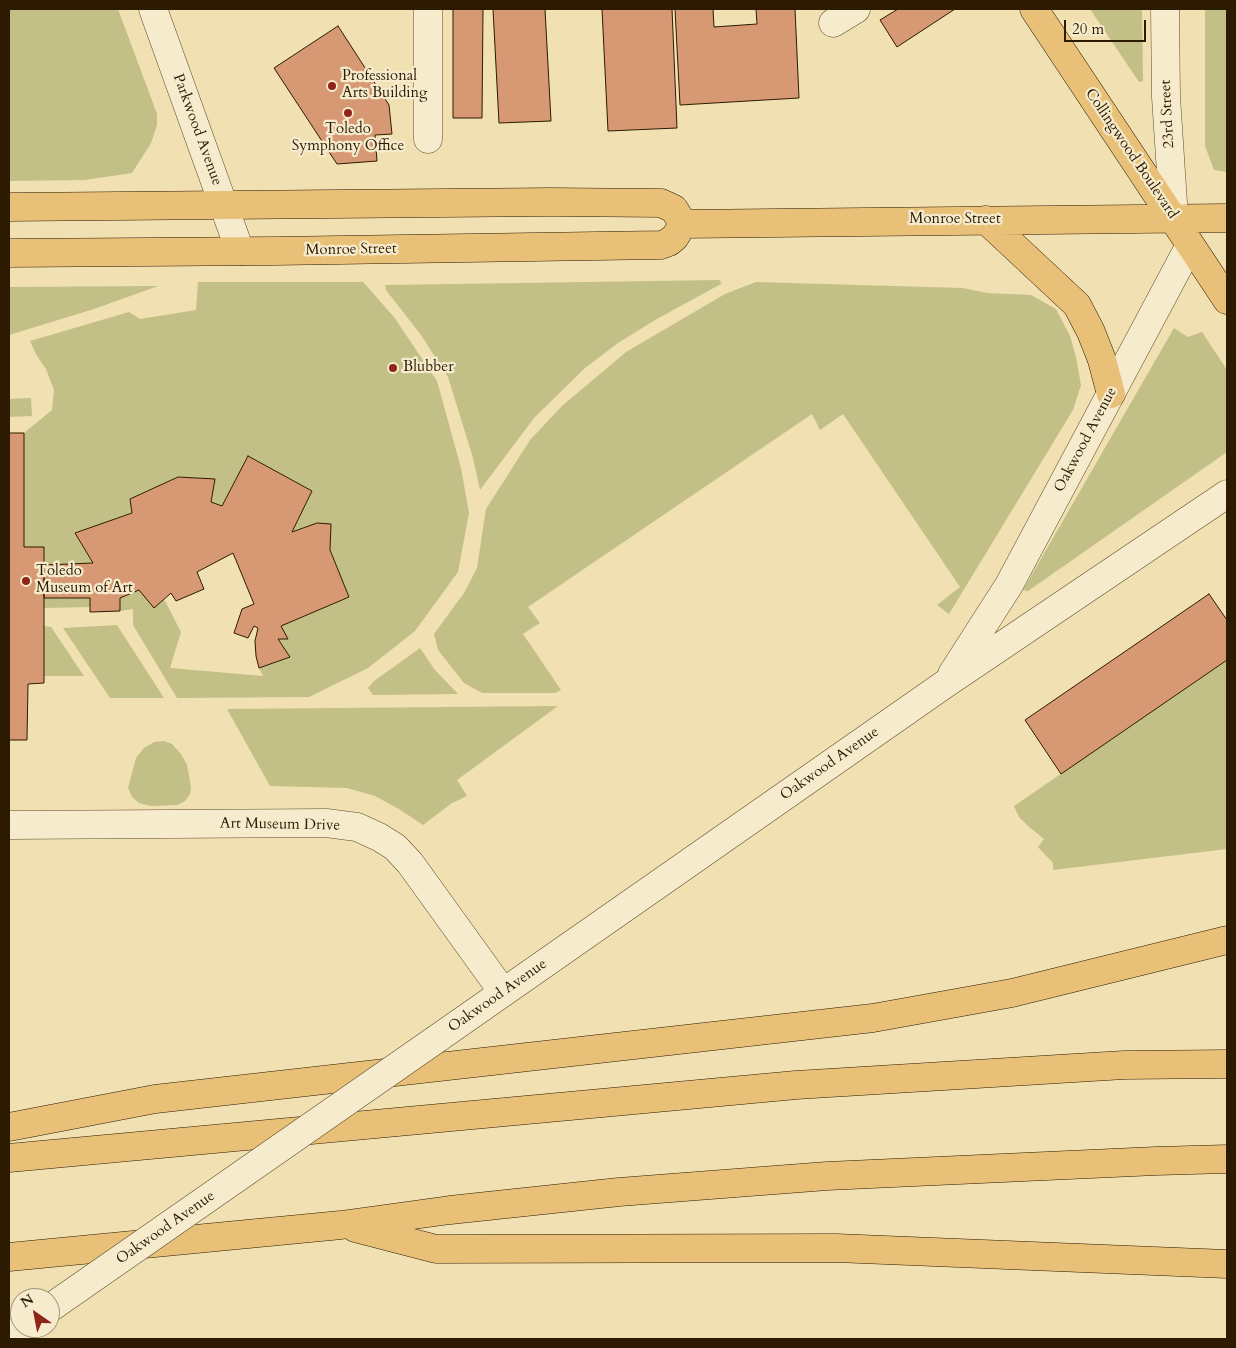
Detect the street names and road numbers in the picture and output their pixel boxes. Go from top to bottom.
street label: Parkwood Avenue [168,72,226,188]
street label: 23rd Street [1157,79,1179,149]
street label: Collingwood Boulevard [1081,85,1181,223]
street label: Monroe Street [909,211,1001,229]
street label: Monroe Street [305,240,397,260]
street label: Oakwood Avenue [1051,384,1121,496]
street label: Oakwood Avenue [777,723,883,805]
street label: Art Museum Drive [220,815,340,835]
street label: Oakwood Avenue [445,955,551,1037]
street label: Oakwood Avenue [113,1187,219,1269]

